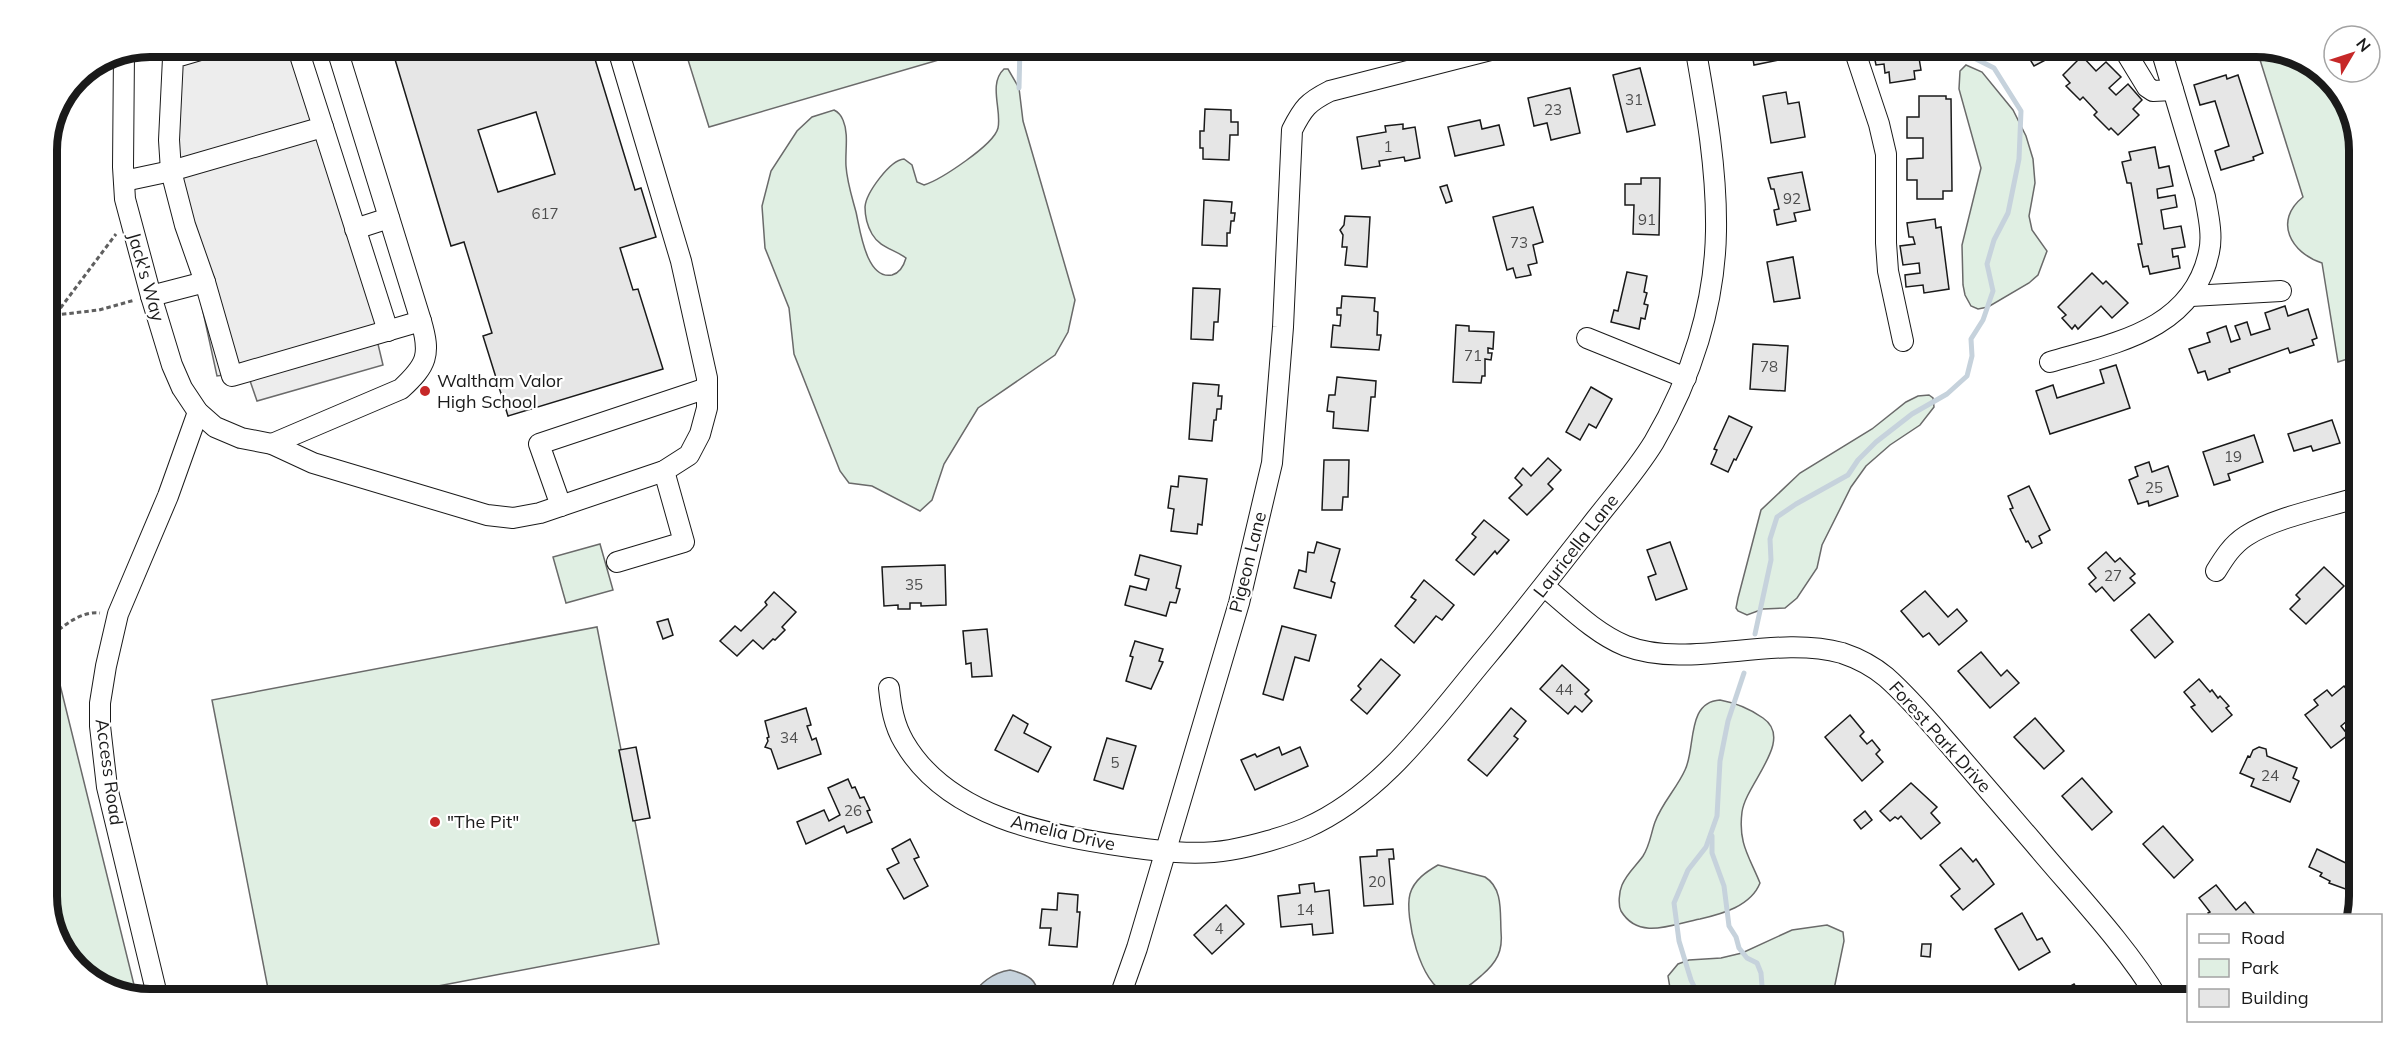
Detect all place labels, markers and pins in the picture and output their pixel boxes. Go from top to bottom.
place label: Waltham Valor High School [437,369,563,413]
marker: Waltham Valor High School [418,384,432,398]
place label: "The Pit" [447,810,519,833]
marker: "The Pit" [428,815,442,829]

